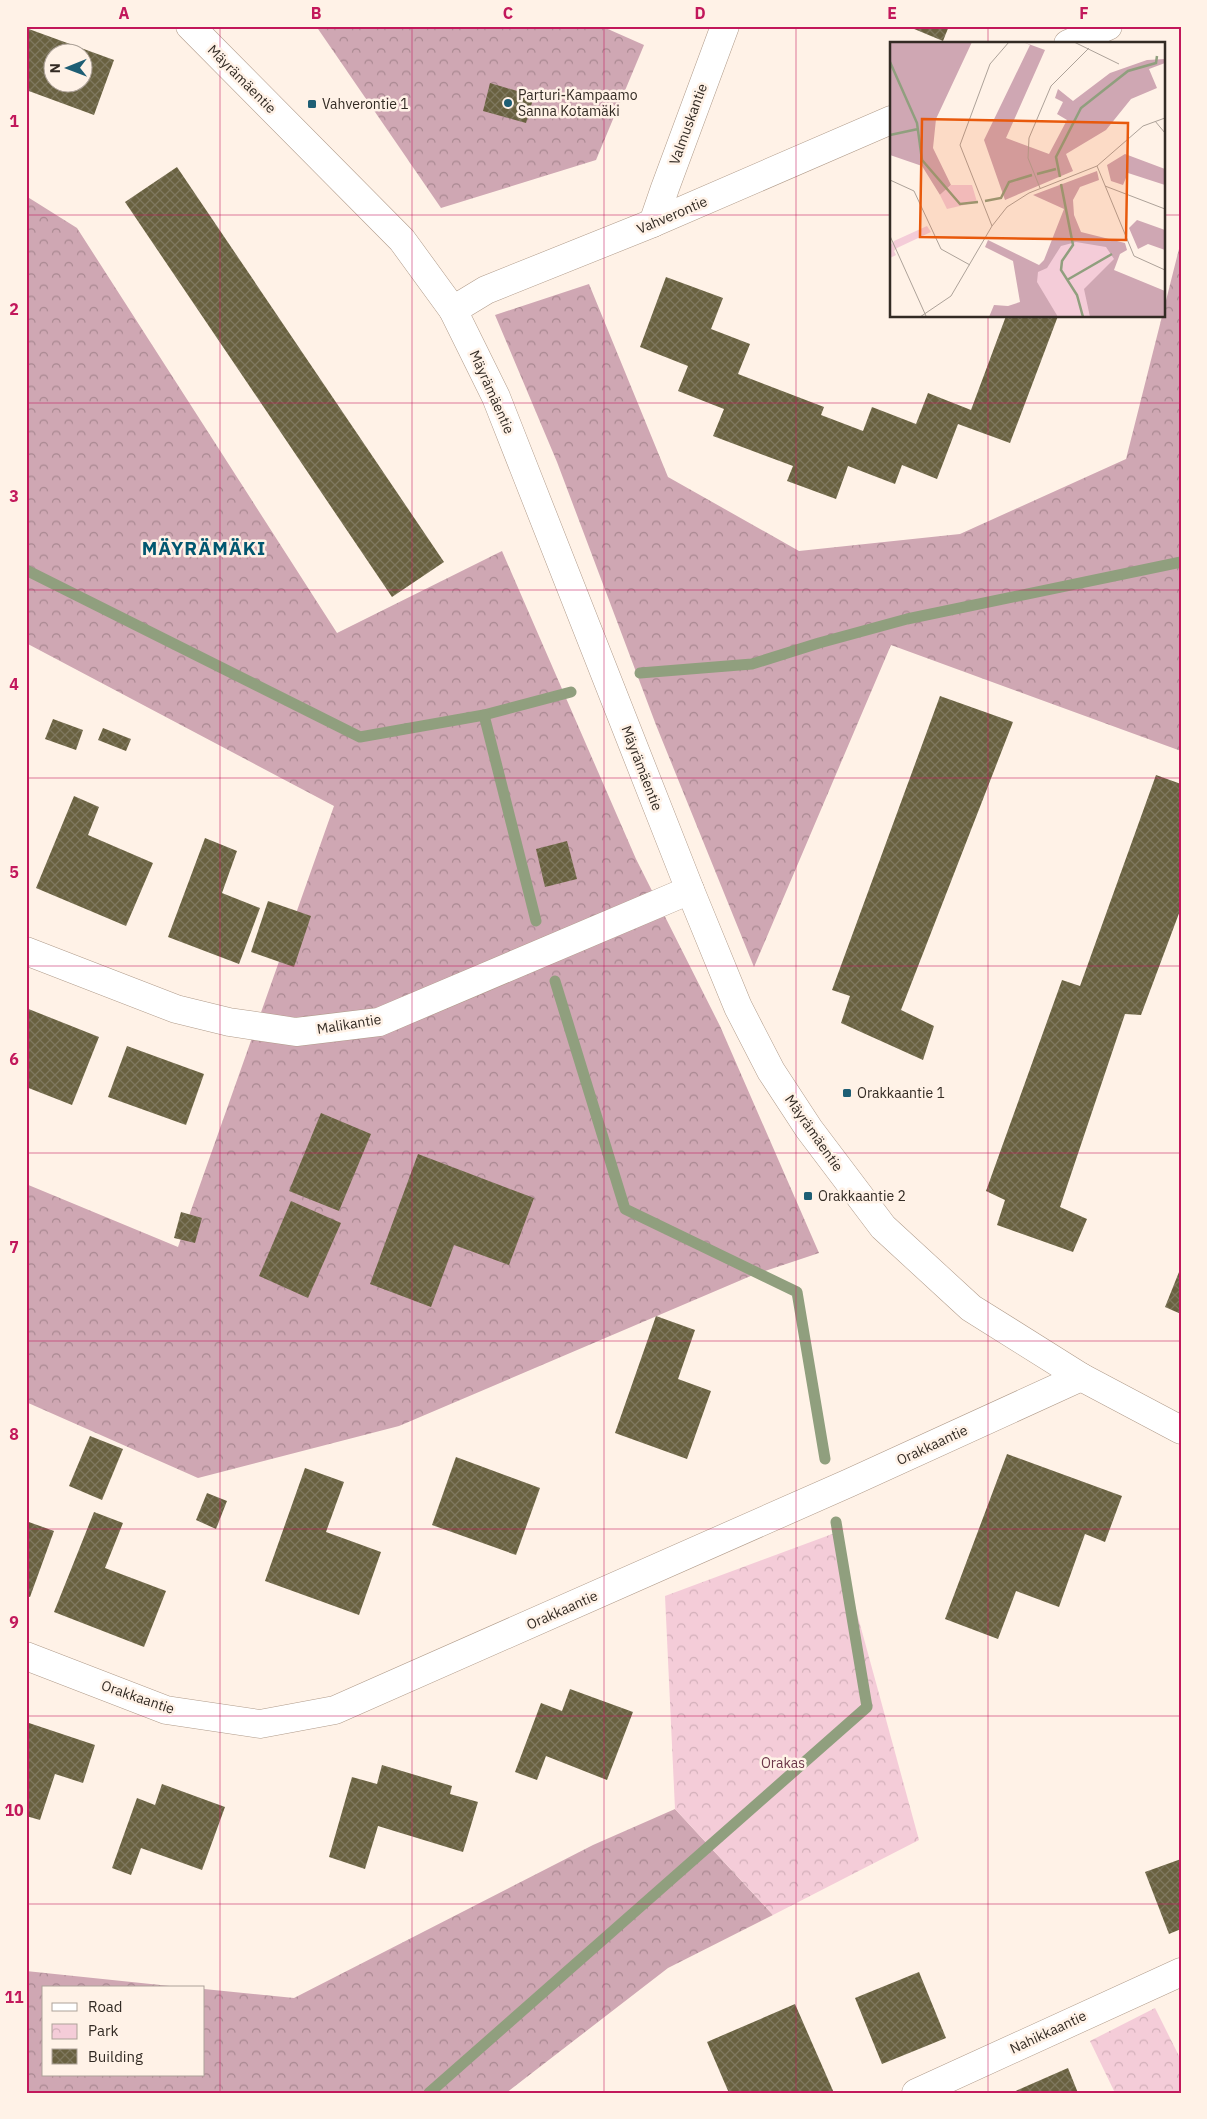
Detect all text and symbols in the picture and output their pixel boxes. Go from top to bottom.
text: A [119,3,130,23]
text: B [311,3,322,23]
text: C [503,3,513,23]
text: D [694,3,706,23]
text: E [887,3,897,23]
text: F [1079,3,1089,23]
street label: Mäyrämäentie [204,41,280,117]
north arrow [42,42,92,92]
inset map [890,42,1164,318]
text: N [46,63,64,73]
street label: Valmuskantie [665,81,711,167]
place label: Parturi-Kampaamo Sanna Kotamäki [518,86,638,120]
place label: Vahverontie 1 [322,95,409,113]
marker: Parturi-Kampaamo Sanna Kotamäki [502,97,514,109]
marker: Vahverontie 1 [306,98,318,110]
text: 1 [9,111,19,131]
street label: Vahverontie [634,192,710,238]
text: 2 [9,299,19,319]
street label: Mäyrämäentie [466,347,519,437]
text: 3 [9,486,19,506]
district label: MÄYRÄMÄKI [142,536,266,560]
text: 4 [9,674,19,694]
street label: Mäyrämäentie [618,723,667,813]
text: 5 [9,862,19,882]
street label: Malikantie [315,1010,383,1038]
text: 6 [9,1049,19,1069]
place label: Orakkaantie 1 [857,1084,945,1102]
marker: Orakkaantie 1 [841,1087,853,1099]
street label: Mäyrämäentie [781,1091,847,1175]
place label: Orakkaantie 2 [818,1187,906,1205]
marker: Orakkaantie 2 [802,1190,814,1202]
text: 7 [9,1237,19,1257]
street label: Orakkaantie [894,1421,971,1469]
text: 8 [9,1424,19,1444]
street label: Orakkaantie [524,1586,601,1634]
text: 9 [9,1612,19,1632]
street label: Orakkaantie [99,1676,177,1718]
park label: Orakas [761,1754,805,1772]
text: 10 [4,1800,24,1820]
legend [42,1986,205,2076]
text: 11 [4,1987,24,2007]
text: Road [88,1997,123,2016]
street label: Nahikkaantie [1007,2006,1089,2058]
text: Park [88,2021,118,2040]
text: Building [88,2047,143,2066]

